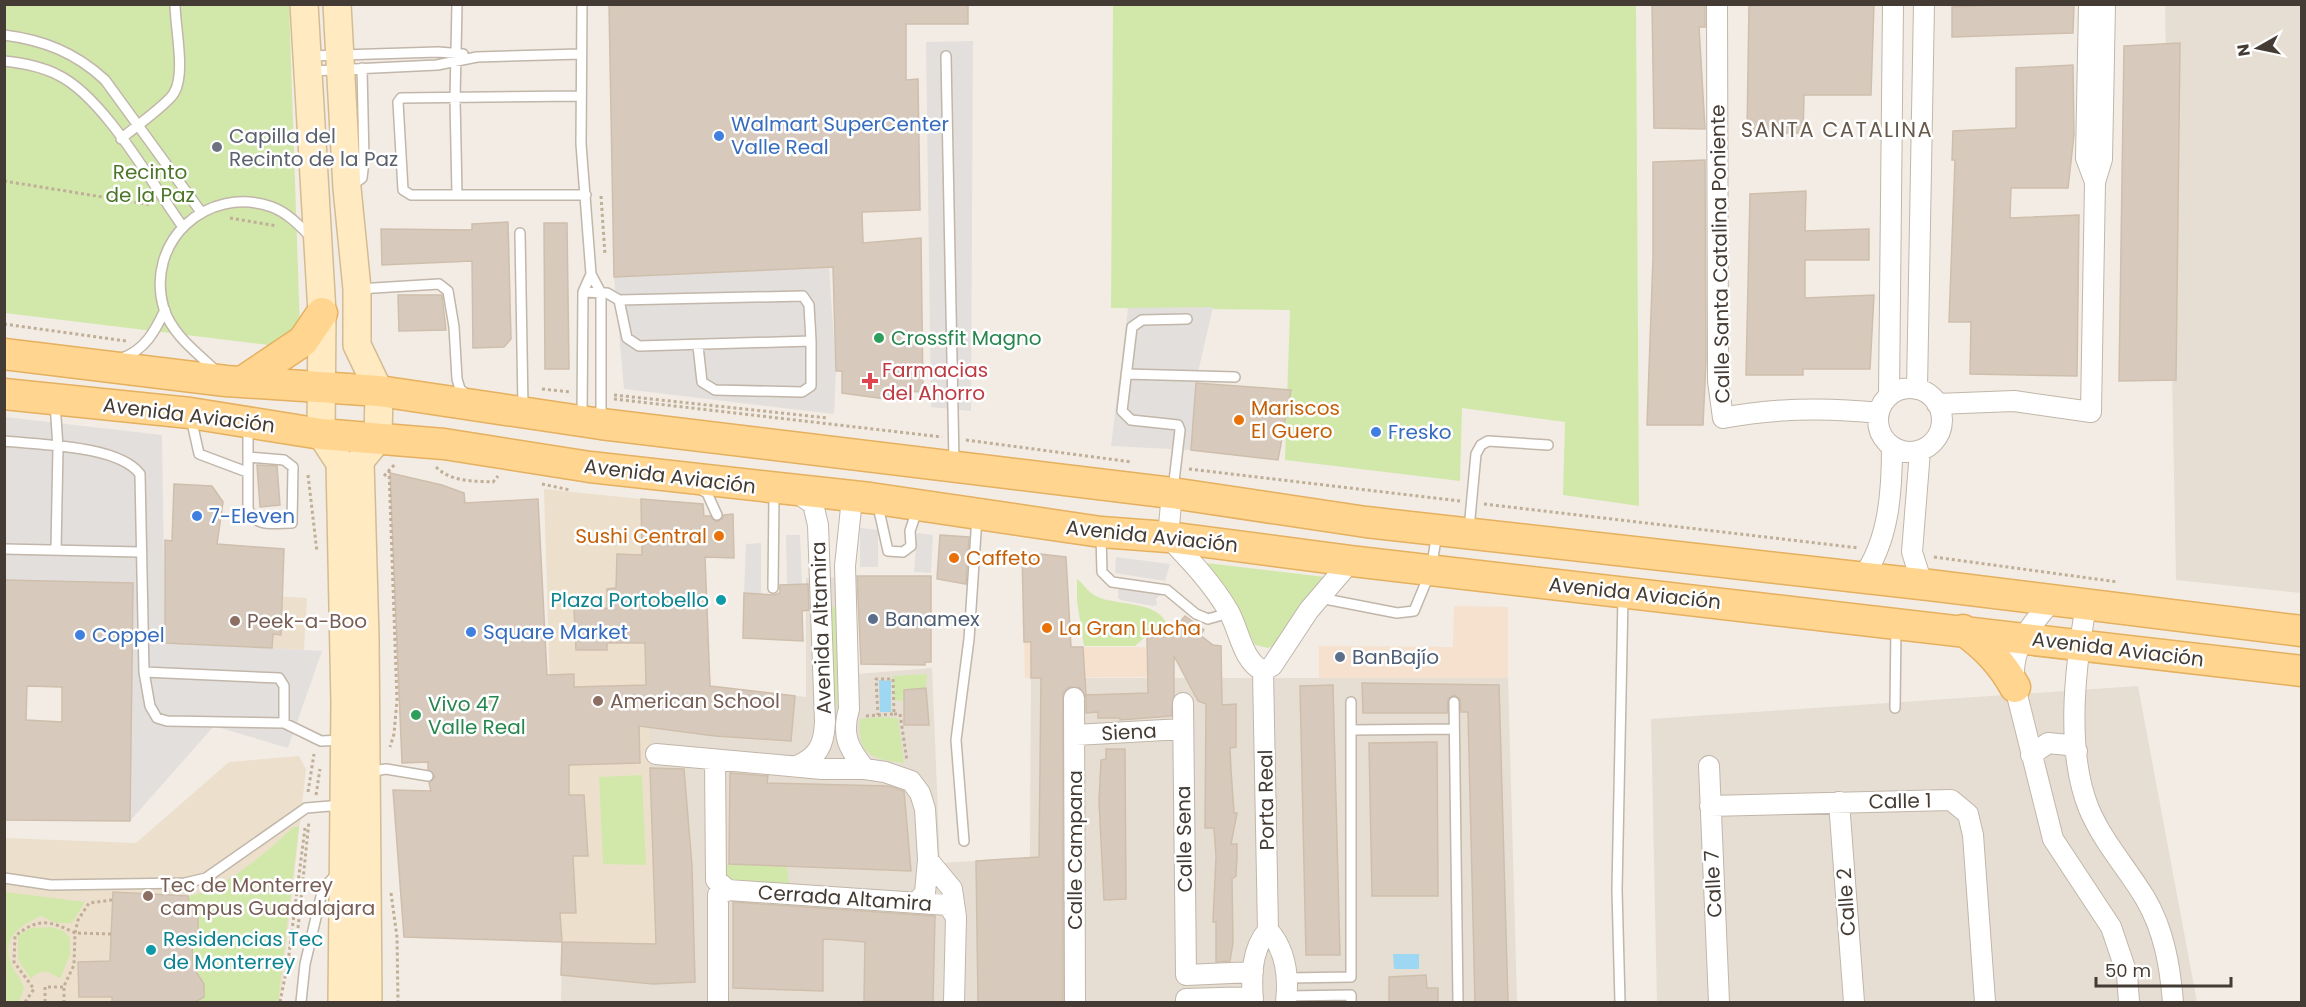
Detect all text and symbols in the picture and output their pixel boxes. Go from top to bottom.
north arrow [2228,18,2288,78]
text: N [2231,43,2256,58]
street label: Calle Santa Catalina Poniente [1703,104,1737,404]
place label: Walmart SuperCenter Valle Real [731,110,949,161]
district label: SANTA CATALINA [1741,115,1933,144]
place label: Capilla del Recinto de la Paz [229,122,398,173]
marker: Walmart SuperCenter Valle Real [712,129,726,143]
marker: Capilla del Recinto de la Paz [210,140,224,154]
park label: Recinto de la Paz [105,158,195,209]
place label: Crossfit Magno [891,324,1042,352]
marker: Crossfit Magno [872,331,886,345]
place label: Farmacias del Ahorro [882,356,988,407]
marker: Farmacias del Ahorro [863,374,877,388]
street label: Avenida Aviación [101,391,277,439]
place label: Mariscos El Guero [1251,394,1340,445]
marker: Mariscos El Guero [1232,413,1246,427]
place label: Fresko [1388,418,1451,446]
marker: Fresko [1369,425,1383,439]
street label: Avenida Aviación [582,452,758,500]
place label: 7-Eleven [209,502,295,530]
marker: 7-Eleven [190,509,204,523]
street label: Avenida Aviación [1065,513,1239,559]
place label: Sushi Central [575,522,707,550]
marker: Sushi Central [712,529,726,543]
street label: Avenida Altamira [804,541,838,715]
place label: Caffeto [966,544,1041,572]
marker: Caffeto [947,551,961,565]
street label: Avenida Aviación [1548,570,1722,616]
place label: Plaza Portobello [551,586,709,614]
marker: Plaza Portobello [714,593,728,607]
place label: Banamex [885,605,980,633]
place label: Peek-a-Boo [247,607,367,635]
marker: Banamex [866,612,880,626]
marker: Peek-a-Boo [228,614,242,628]
place label: La Gran Lucha [1059,614,1201,642]
place label: Square Market [483,618,628,646]
place label: Coppel [92,621,165,649]
marker: La Gran Lucha [1040,621,1054,635]
marker: Square Market [464,625,478,639]
street label: Avenida Aviación [2030,625,2206,673]
marker: Coppel [73,628,87,642]
place label: BanBajío [1352,643,1439,671]
marker: BanBajío [1333,650,1347,664]
place label: American School [610,687,780,715]
place label: Vivo 47 Valle Real [428,690,526,741]
marker: American School [591,694,605,708]
marker: Vivo 47 Valle Real [409,708,423,722]
street label: Siena [1101,717,1157,747]
street label: Porta Real [1251,749,1281,851]
street label: Calle Campana [1061,770,1089,930]
street label: Calle Sena [1169,785,1199,893]
street label: Calle 1 [1868,786,1932,816]
street label: Calle 7 [1697,850,1729,918]
street label: Calle 2 [1830,867,1862,937]
place label: Tec de Monterrey campus Guadalajara [160,871,375,922]
street label: Cerrada Altamira [757,878,933,918]
marker: Tec de Monterrey campus Guadalajara [141,889,155,903]
place label: Residencias Tec de Monterrey [163,925,323,976]
marker: Residencias Tec de Monterrey [144,943,158,957]
scale bar [2096,950,2231,988]
text: 50 m [2105,958,2151,983]

